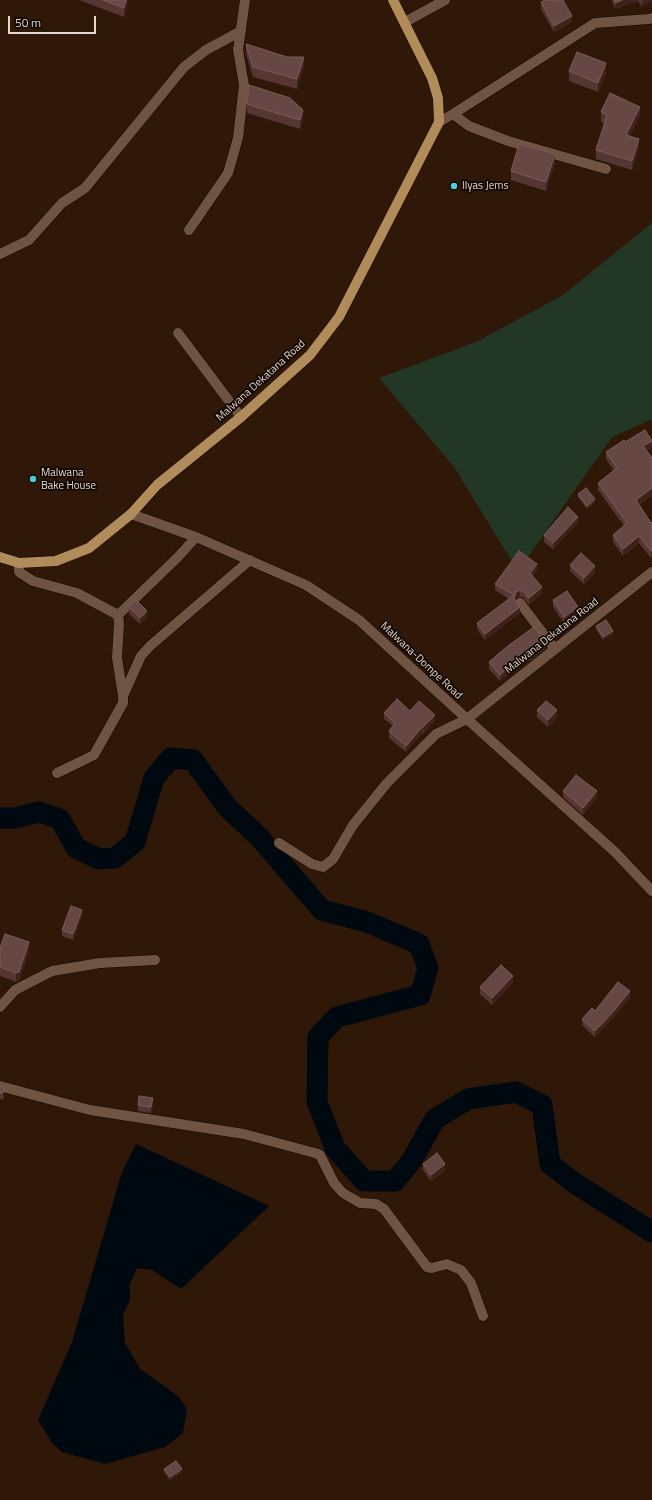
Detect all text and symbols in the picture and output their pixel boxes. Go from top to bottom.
scale bar [10,8,98,34]
text: 50 m [15,13,41,32]
place label: Ilyas Jems [462,179,508,193]
marker: Ilyas Jems [449,181,459,191]
street label: Malwana Dekatana Road [214,337,308,425]
place label: Malwana Bake House [41,466,96,492]
marker: Malwana Bake House [28,474,38,484]
street label: Malwana Dekatana Road [502,595,602,677]
street label: Malwana-Dompe Road [377,620,465,702]

